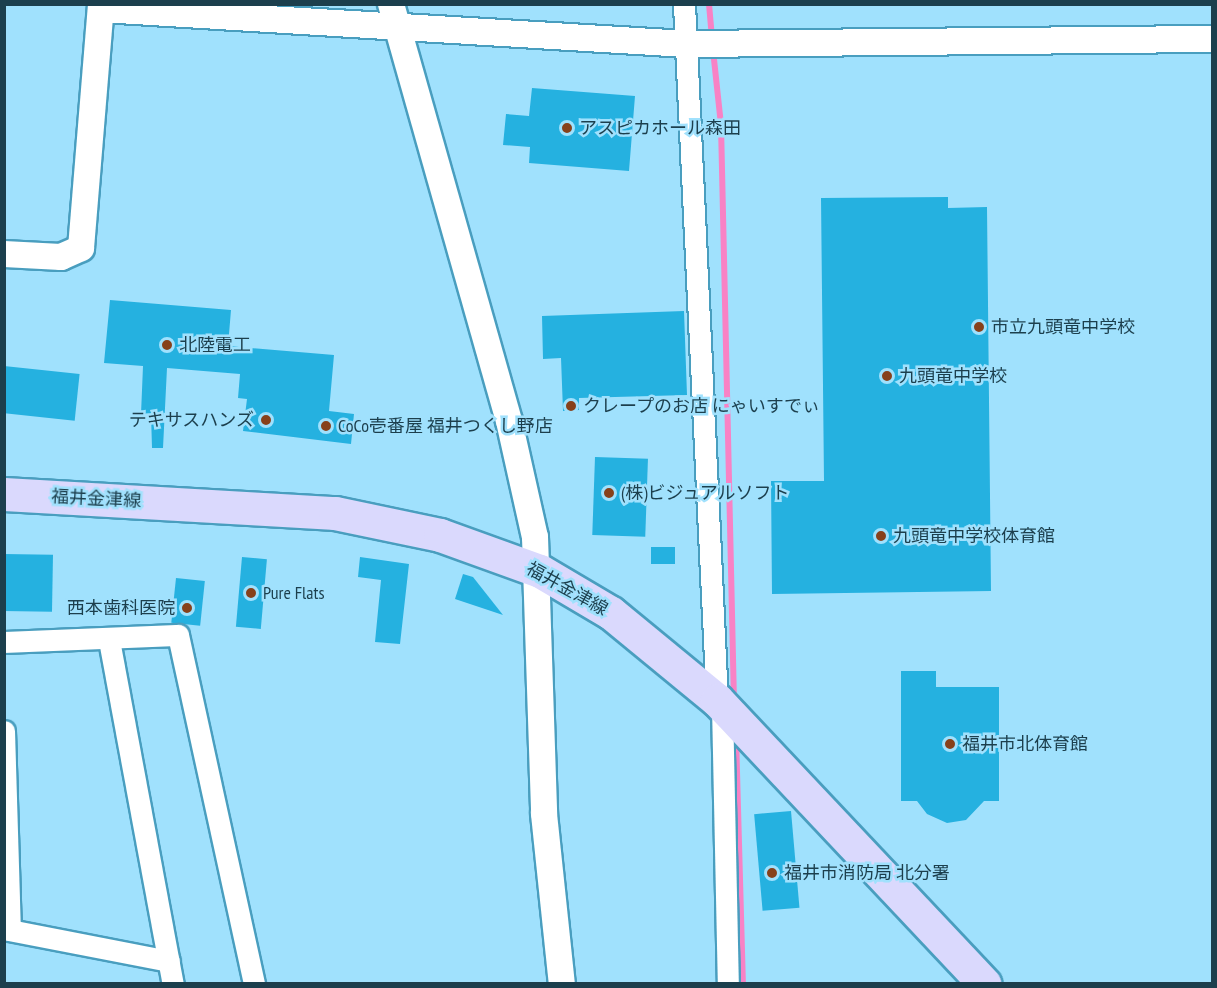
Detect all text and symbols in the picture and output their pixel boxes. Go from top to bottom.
place label: アスピカホール森田 [579,117,741,139]
marker: アスピカホール森田 [560,121,574,135]
place label: 市立九頭竜中学校 [991,316,1135,338]
marker: 市立九頭竜中学校 [972,320,986,334]
place label: 北陸電工 [179,334,251,356]
marker: 北陸電工 [160,338,174,352]
place label: 九頭竜中学校 [899,365,1007,387]
marker: 九頭竜中学校 [880,369,894,383]
place label: クレープのお店 にゃいすでぃ [583,395,821,417]
marker: クレープのお店 にゃいすでぃ [564,399,578,413]
place label: テキサスハンズ [128,409,254,431]
marker: テキサスハンズ [259,413,273,427]
place label: CoCo壱番屋 福井つくし野店 [338,415,553,437]
marker: CoCo壱番屋 福井つくし野店 [319,419,333,433]
place label: (株)ビジュアルソフト [621,482,791,504]
street label: 福井金津線 [50,486,142,512]
marker: (株)ビジュアルソフト [602,486,616,500]
place label: 九頭竜中学校体育館 [893,525,1055,547]
marker: 九頭竜中学校体育館 [874,529,888,543]
street label: 福井金津線 [522,558,612,620]
place label: Pure Flats [263,582,324,604]
marker: Pure Flats [244,586,258,600]
place label: 西本歯科医院 [67,597,175,619]
marker: 西本歯科医院 [180,601,194,615]
place label: 福井市北体育館 [962,733,1088,755]
marker: 福井市北体育館 [943,737,957,751]
place label: 福井市消防局 北分署 [784,862,950,884]
marker: 福井市消防局 北分署 [765,866,779,880]

